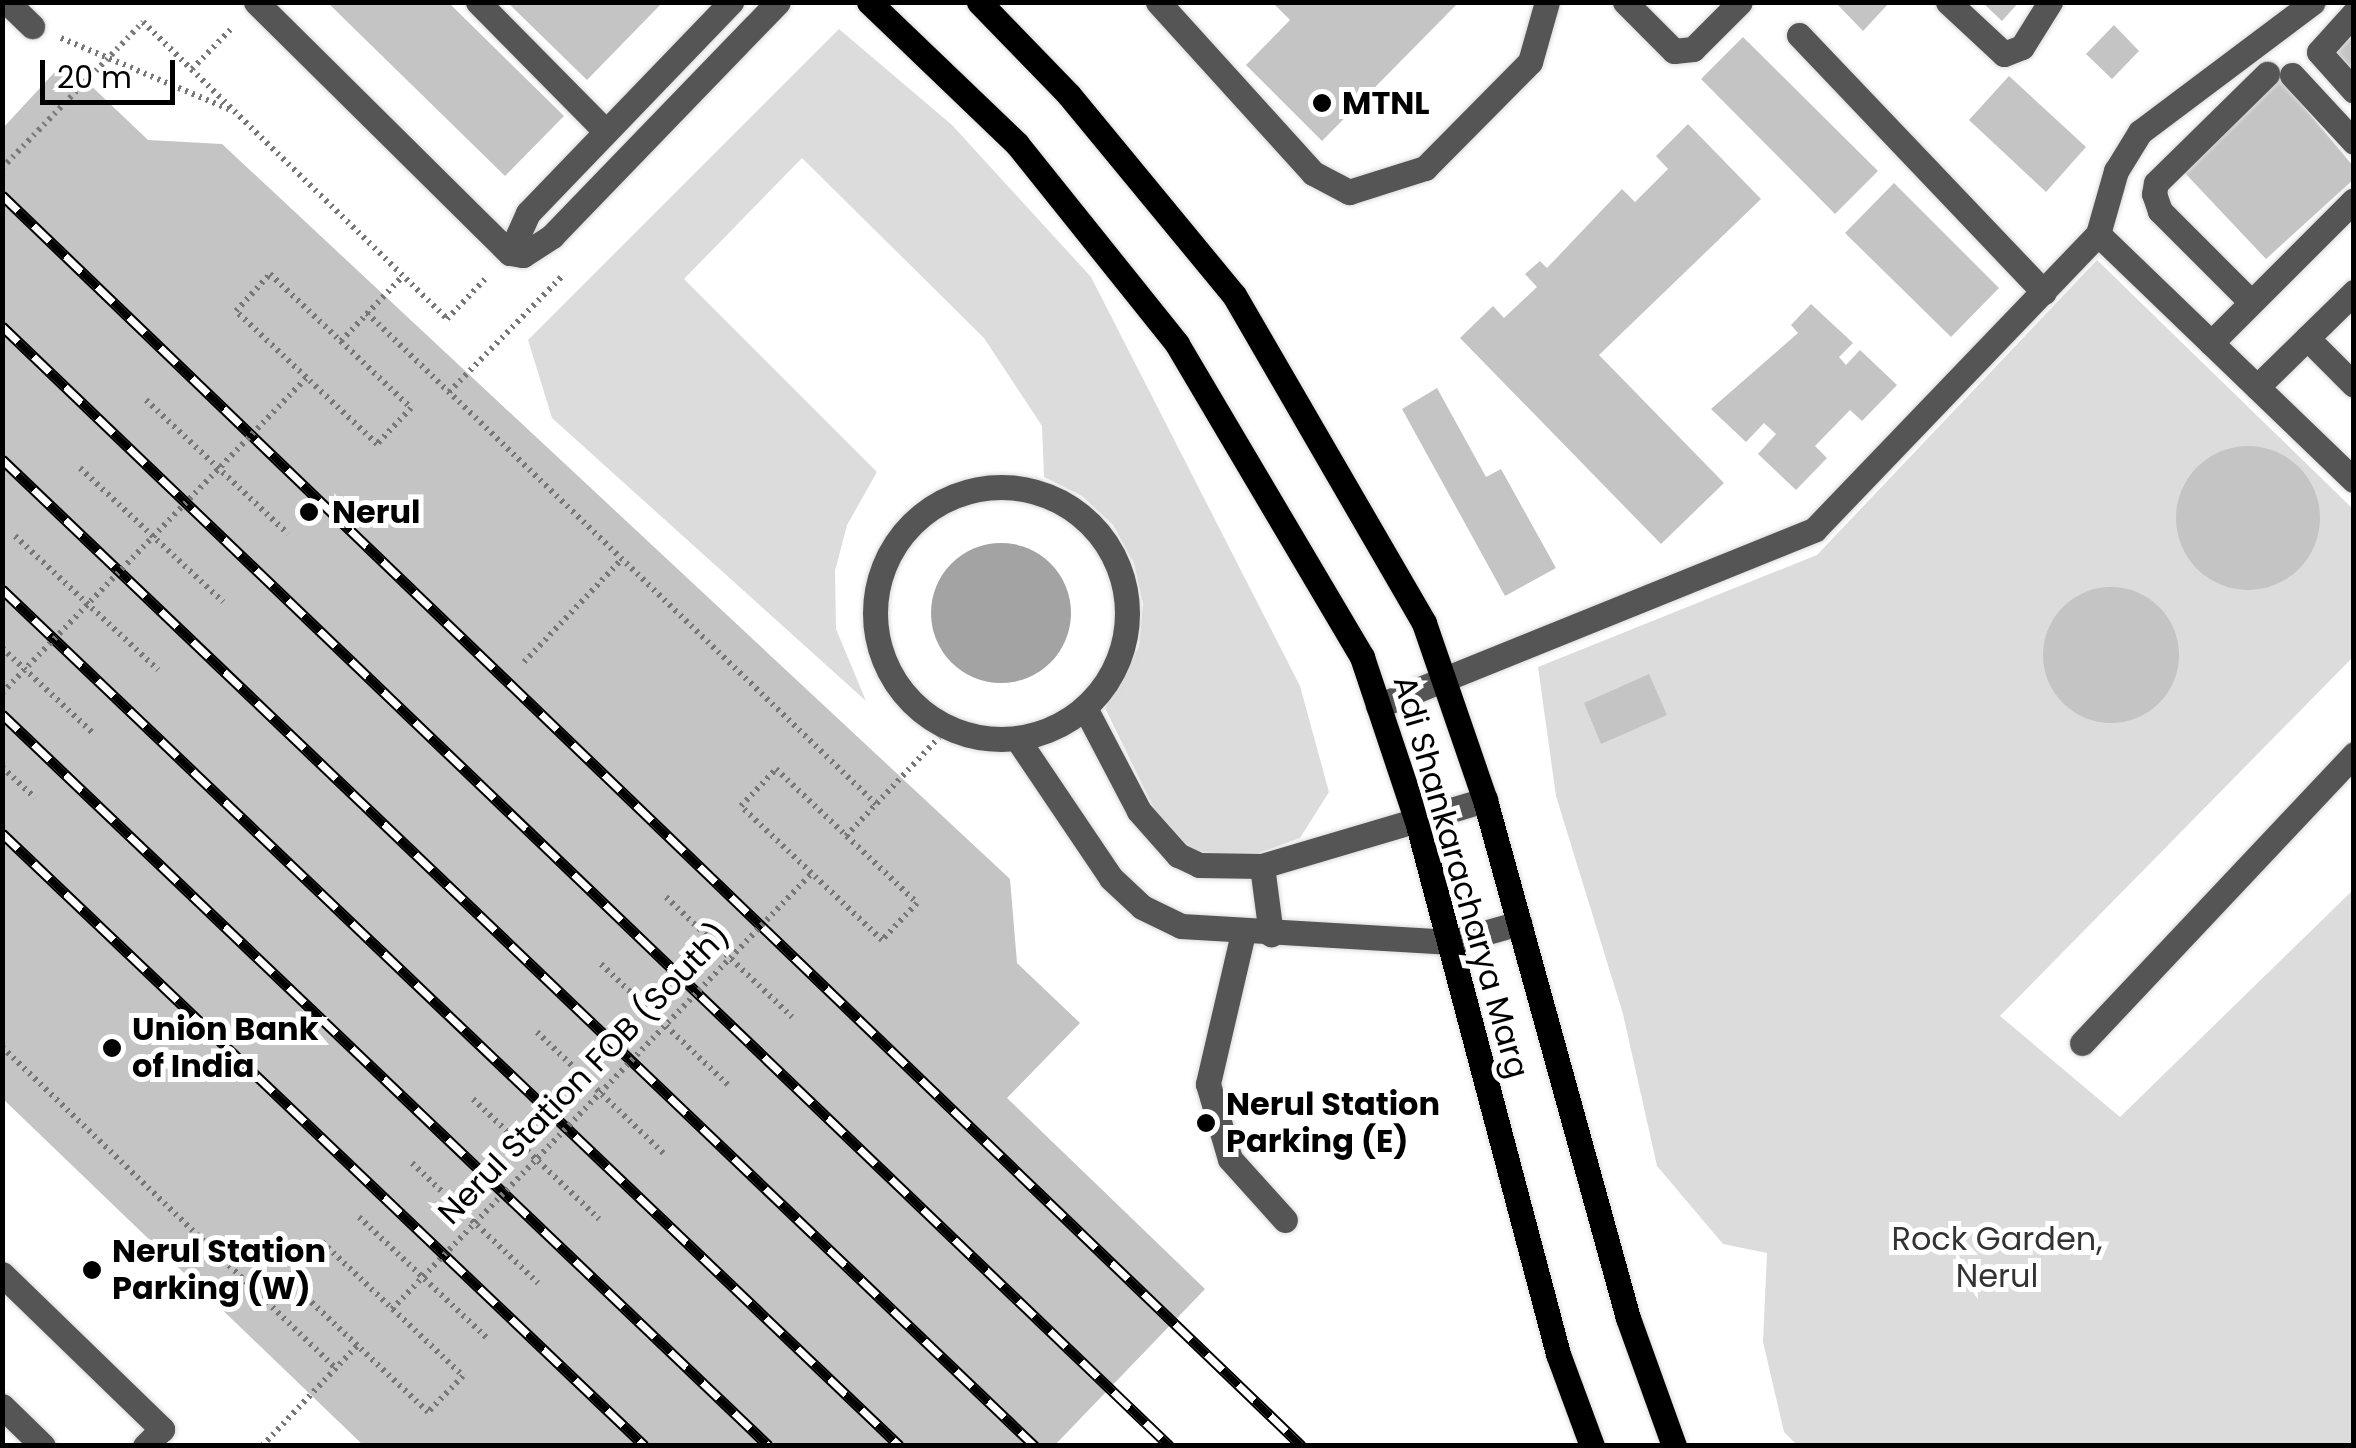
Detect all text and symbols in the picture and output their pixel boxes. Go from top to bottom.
scale bar [45,40,180,102]
text: 20 m [57,56,132,99]
place label: MTNL [1342,84,1430,122]
marker: MTNL [1311,92,1333,114]
place label: Nerul [332,493,420,531]
marker: Nerul [296,499,322,525]
street label: Adi Shankaracharya Marg [1385,671,1537,1083]
street label: Nerul Station FOB (South) [430,916,738,1232]
place label: Union Bank of India [132,1011,318,1086]
marker: Union Bank of India [101,1037,123,1059]
place label: Nerul Station Parking (E) [1226,1086,1440,1161]
marker: Nerul Station Parking (E) [1195,1112,1217,1134]
park label: Rock Garden, Nerul [1891,1221,2103,1296]
place label: Nerul Station Parking (W) [112,1233,326,1308]
marker: Nerul Station Parking (W) [81,1259,103,1281]

